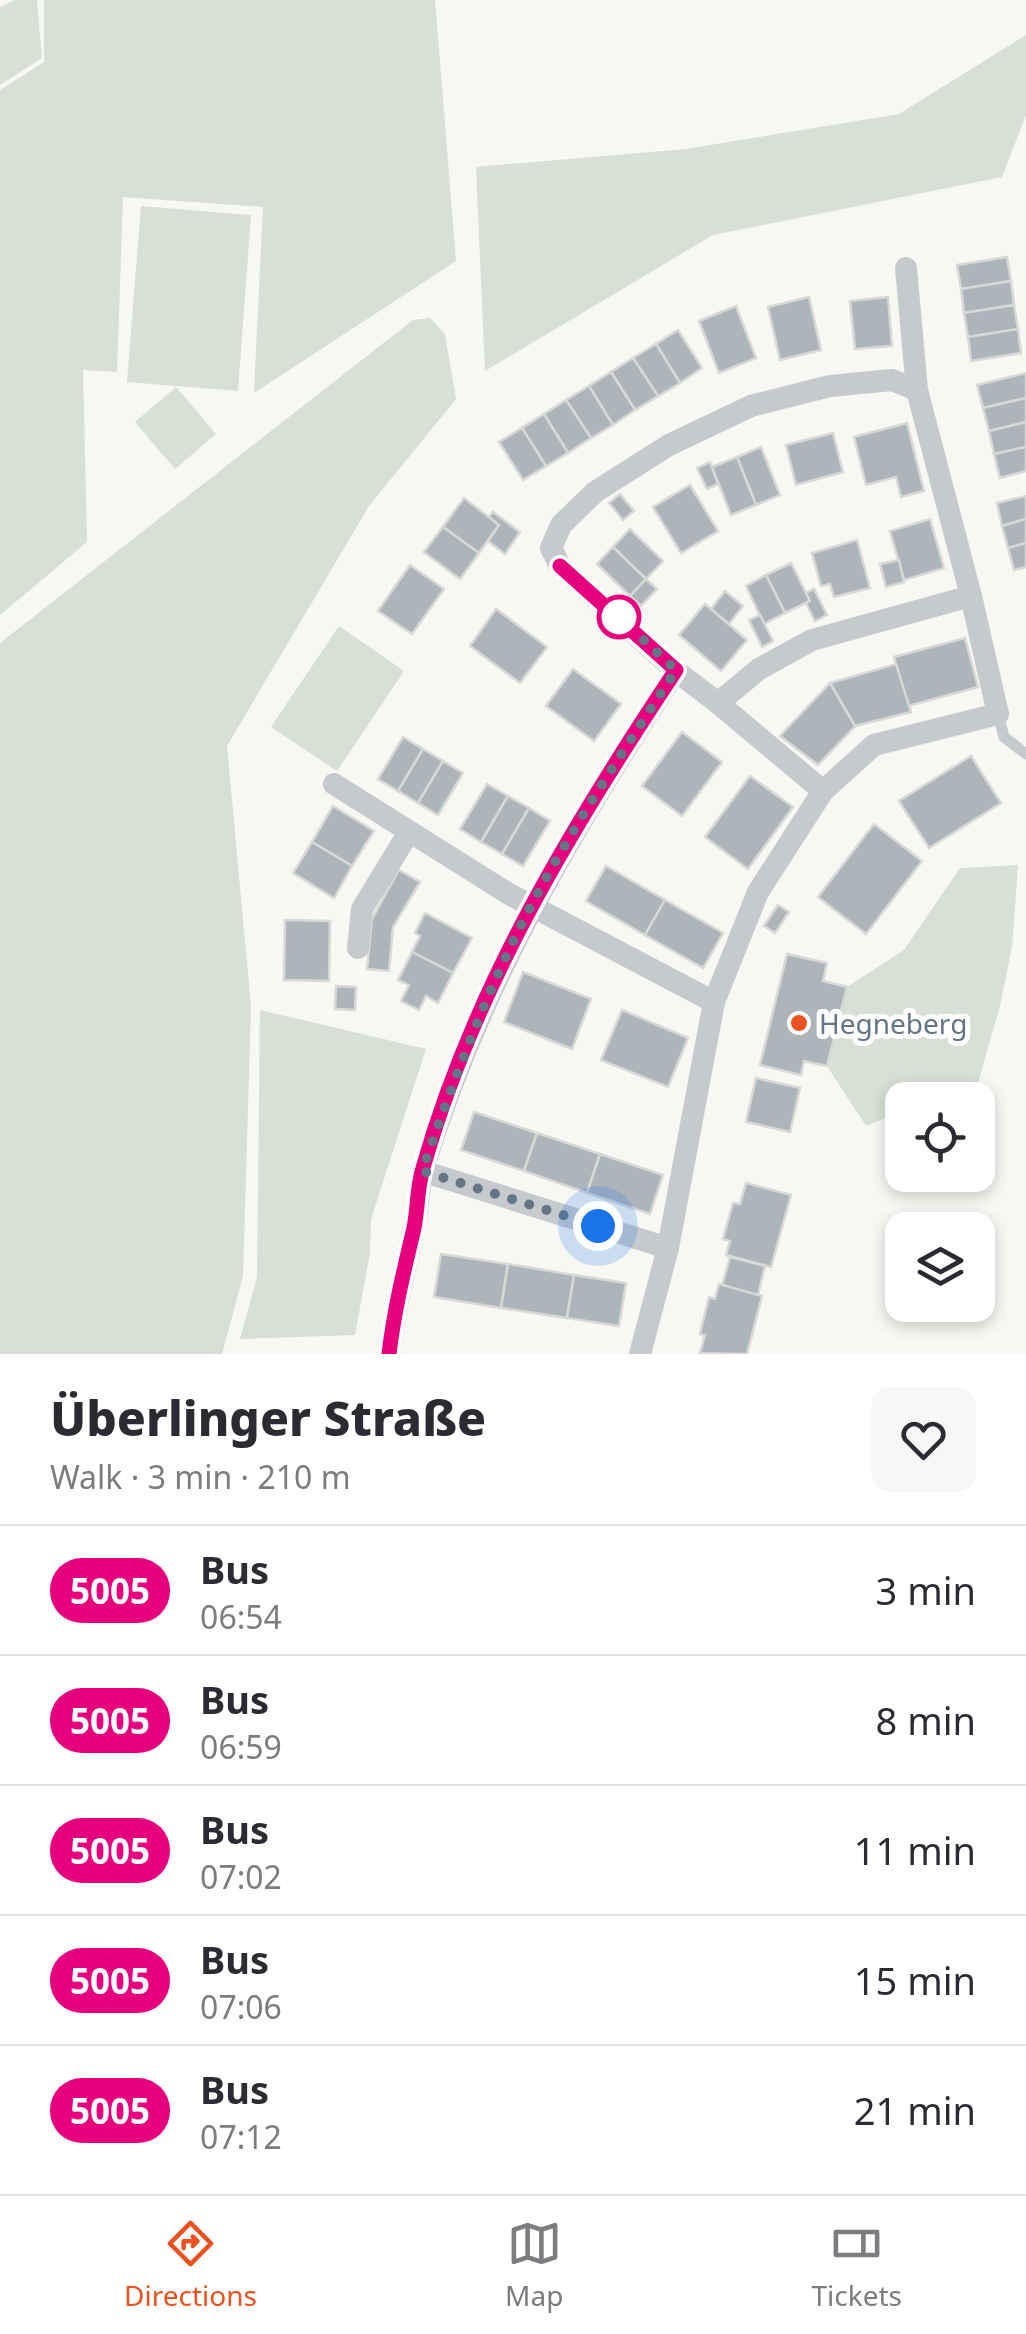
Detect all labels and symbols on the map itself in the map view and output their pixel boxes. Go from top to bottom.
unlabelled marker [598,596,640,638]
place label: Hegneberg [819,1004,967,1042]
marker: Hegneberg [788,1012,810,1034]
your location [573,1201,623,1251]

